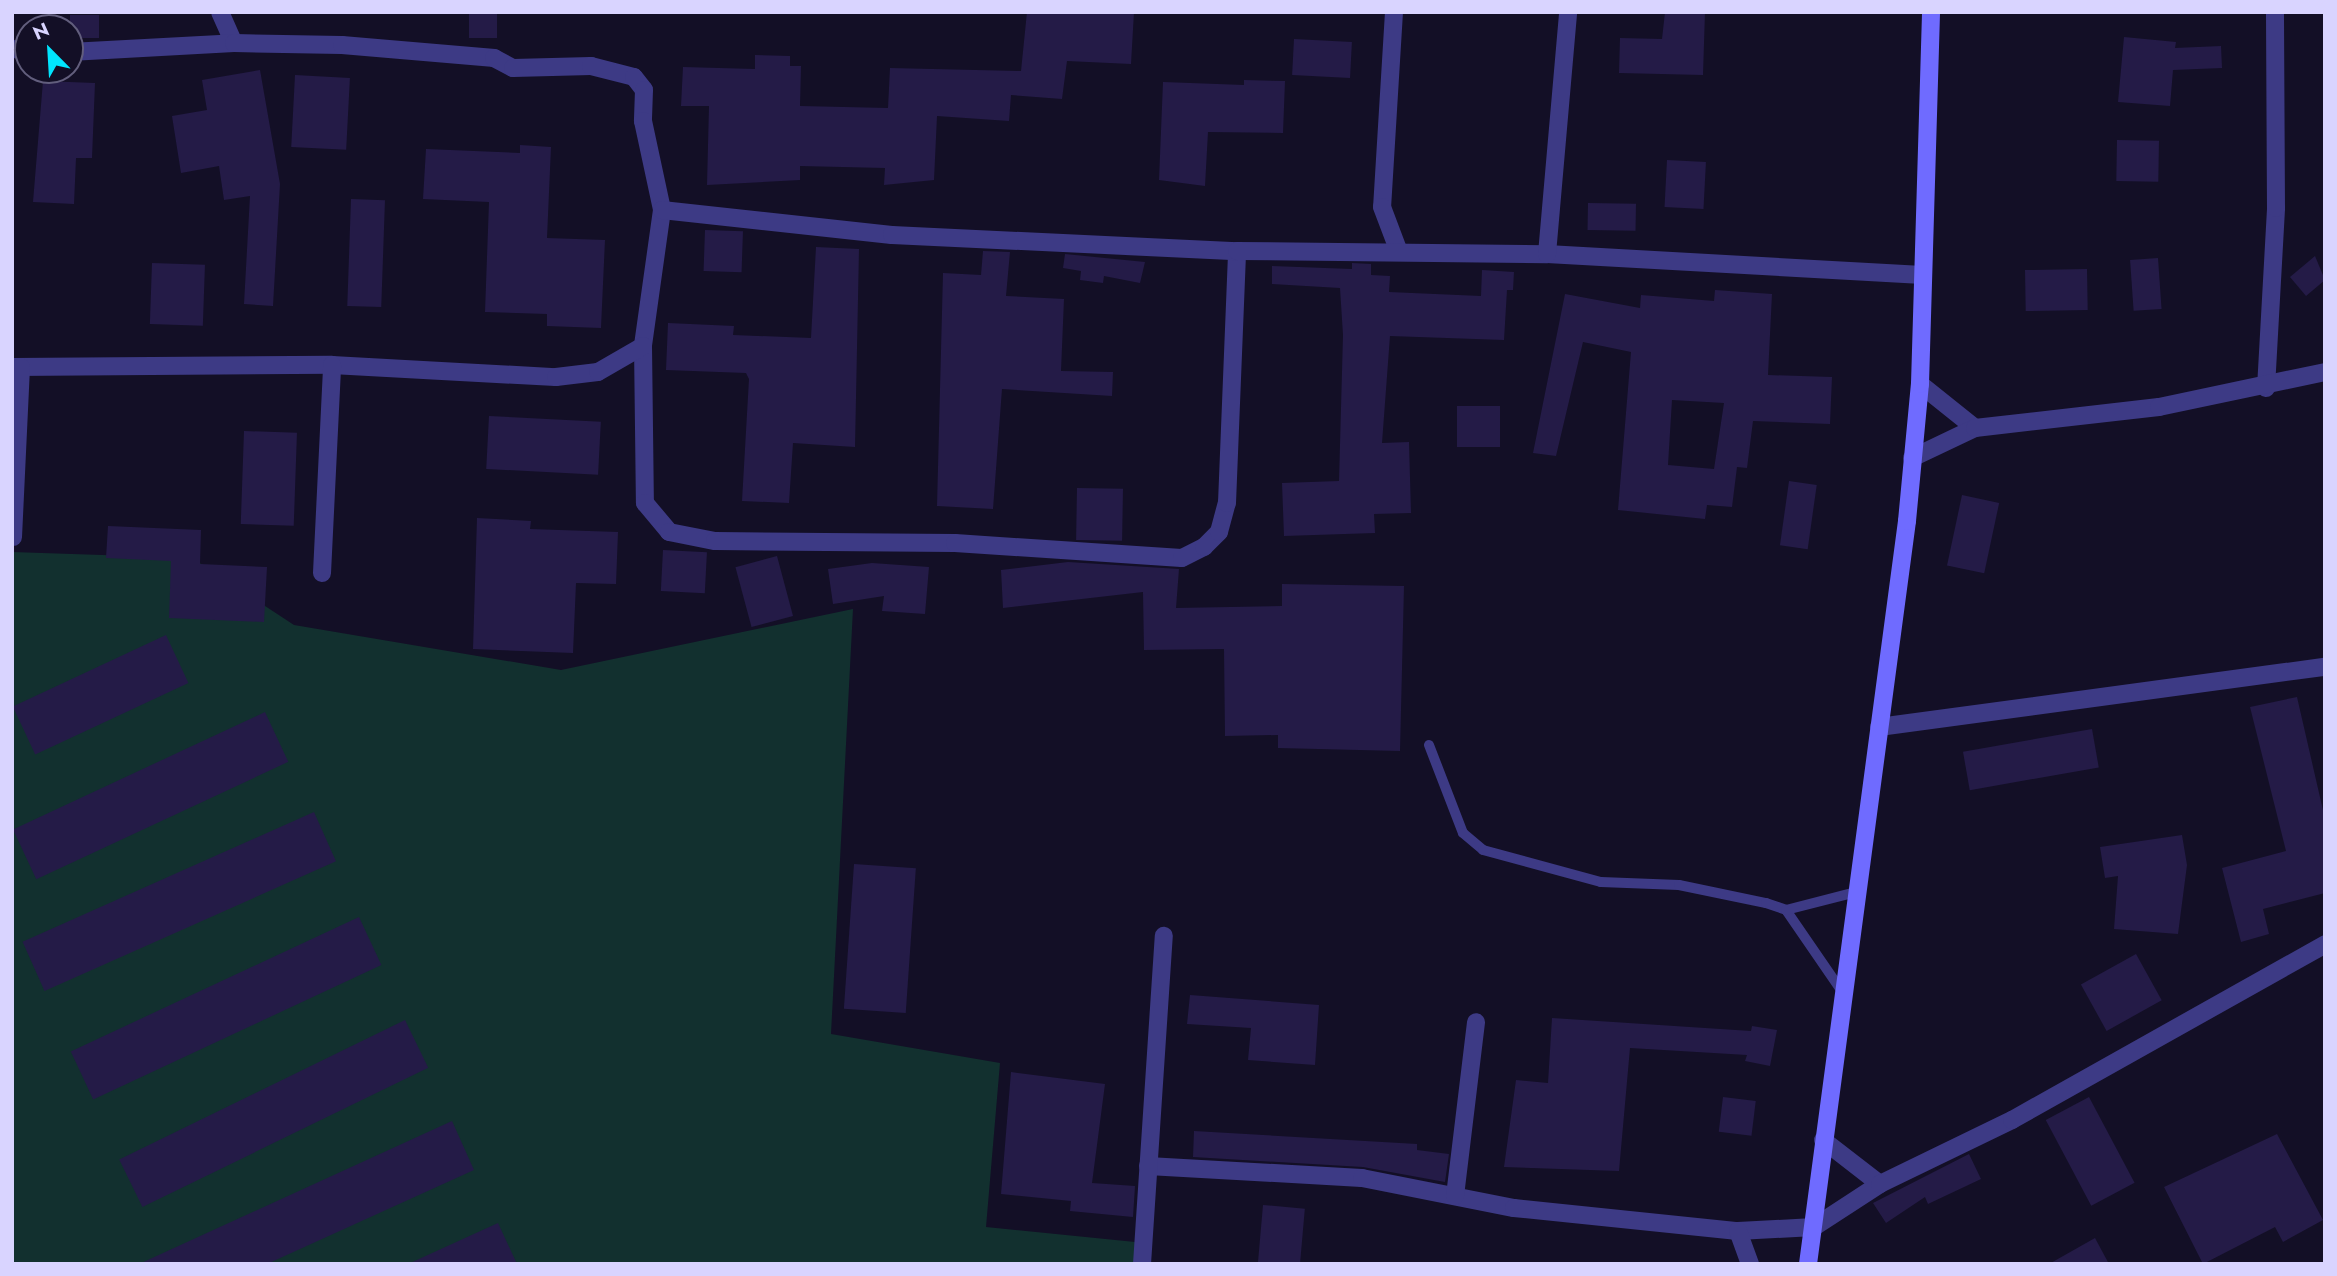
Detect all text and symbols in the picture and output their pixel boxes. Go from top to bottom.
north arrow [14,14,84,84]
text: N [29,16,53,47]

